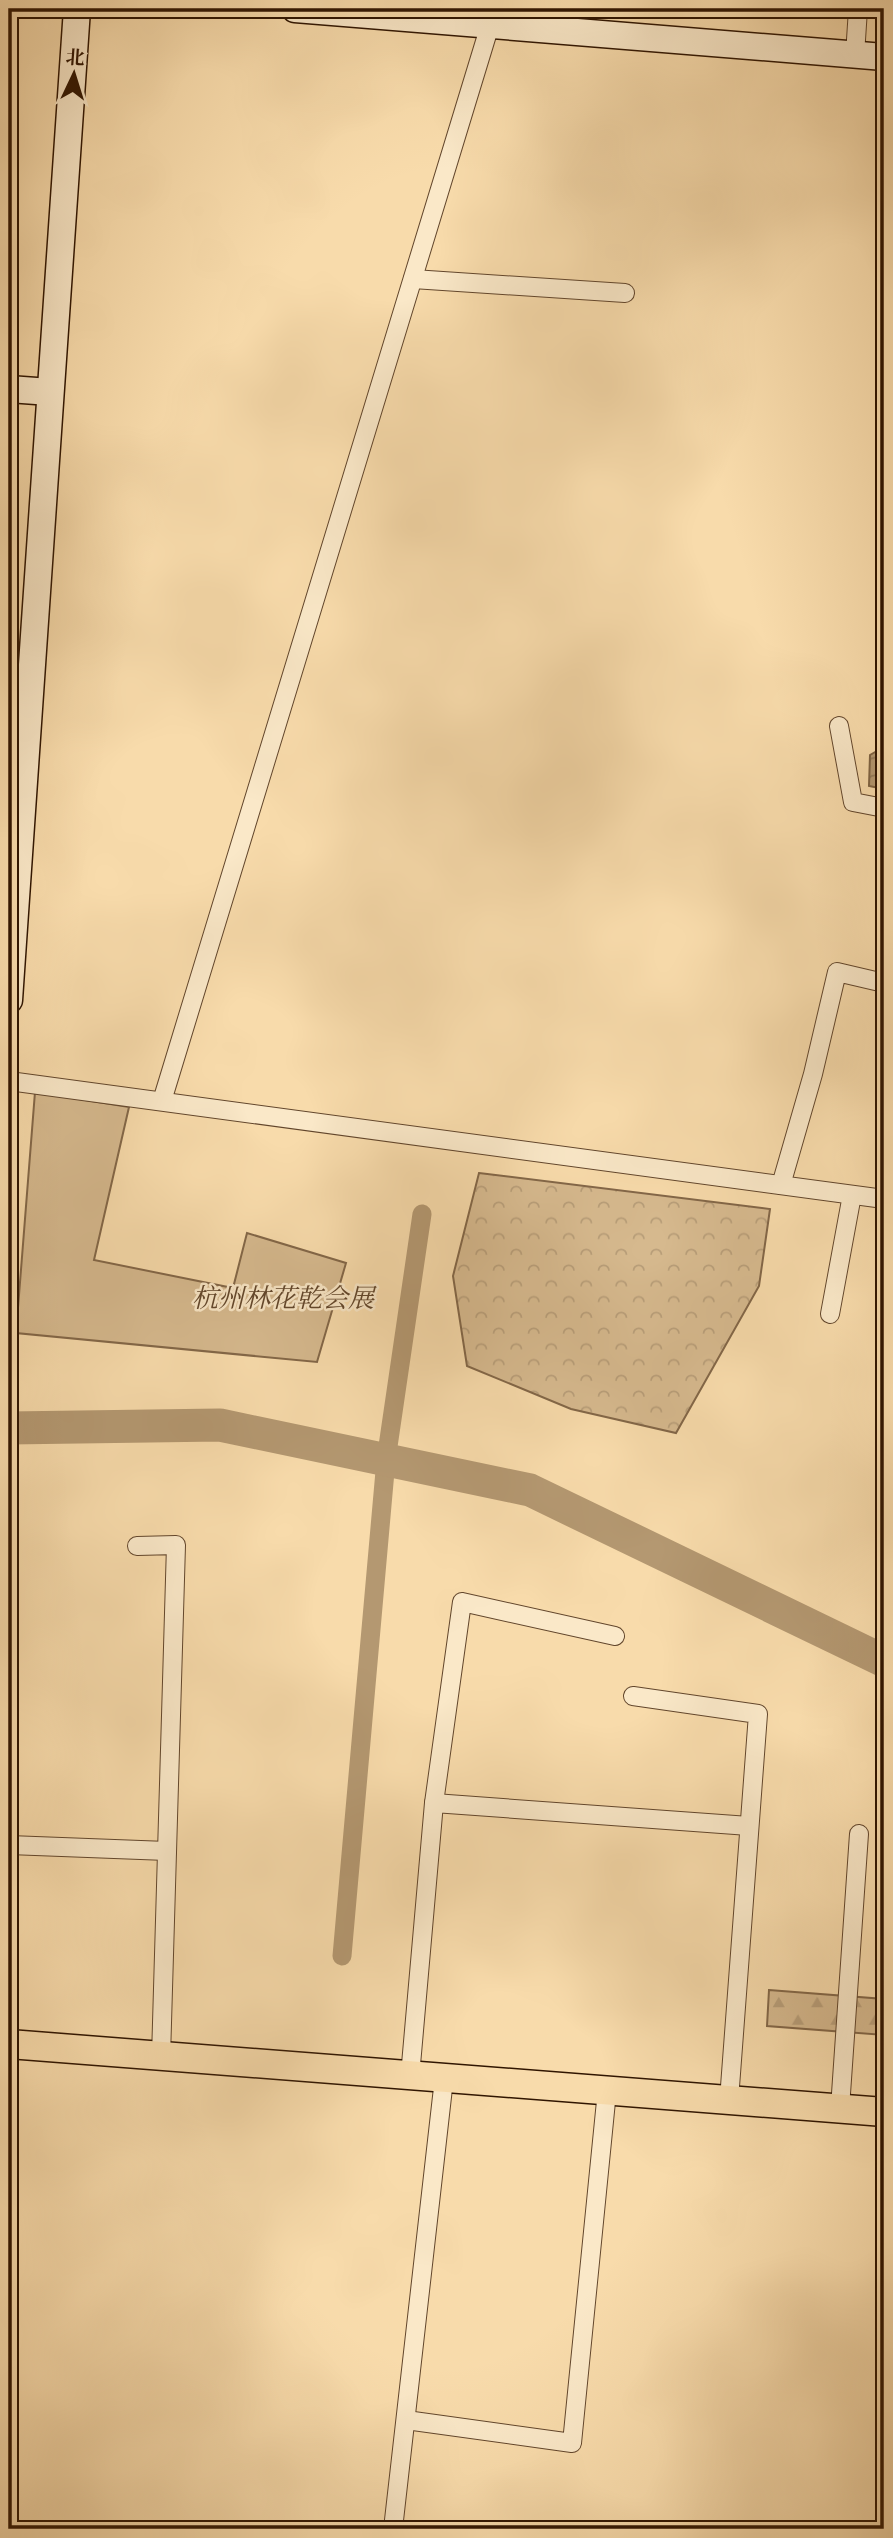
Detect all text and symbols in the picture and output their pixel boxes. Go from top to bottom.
north arrow [38,38,108,108]
text: 北 [65,44,86,71]
park label: 杭州林花乾会展 [192,1281,377,1315]

